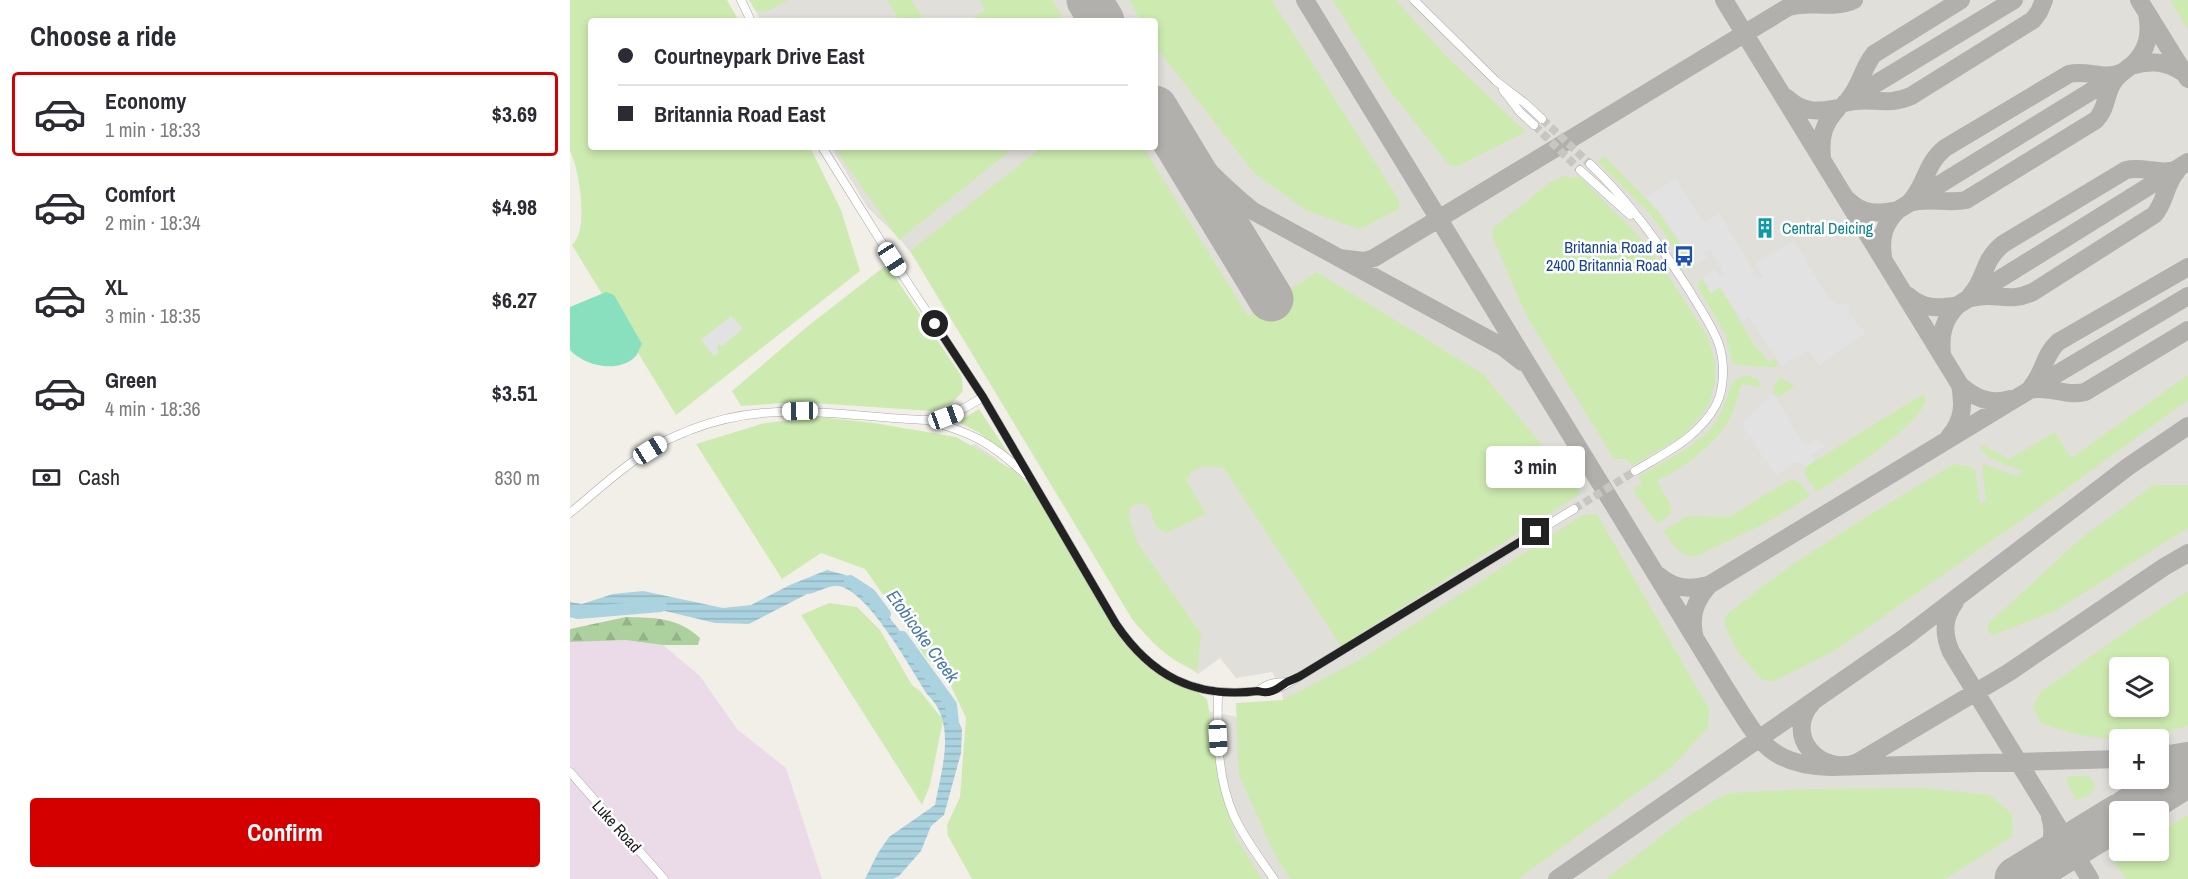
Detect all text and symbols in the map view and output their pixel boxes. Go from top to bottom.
text: Choose a ride [30,18,176,54]
text: Courtneypark Drive East [654,41,865,71]
text: Economy [105,86,186,116]
icon: car [33,87,87,141]
text: $3.69 [492,99,537,129]
text: Britannia Road East [654,99,825,129]
text: 1 min · 18:33 [105,116,201,143]
text: Comfort [105,179,175,209]
icon: car [33,180,87,234]
text: $4.98 [492,192,537,222]
text: 2 min · 18:34 [105,209,201,236]
building icon: Central Deicing [1753,216,1777,240]
place label: Central Deicing [1782,217,1874,239]
place label: Britannia Road at 2400 Britannia Road [1546,236,1667,276]
car [875,239,909,279]
bus stop icon: Britannia Road at 2400 Britannia Road [1672,244,1696,268]
text: XL [105,272,128,302]
icon: car [33,273,87,327]
text: $6.27 [492,285,537,315]
text: 3 min · 18:35 [105,302,201,329]
route start [921,310,948,337]
text: Green [105,365,157,395]
icon: car [33,366,87,420]
text: $3.51 [492,378,537,408]
text: 4 min · 18:36 [105,395,201,422]
car [782,402,818,420]
car [926,402,966,432]
car [630,433,670,467]
callout: 3 min [1486,445,1586,487]
text: 3 min [1514,453,1557,480]
icon: cash [30,461,63,494]
text: Cash [78,462,120,492]
text: 830 m [494,464,540,491]
route end [1522,518,1549,545]
water label: Etobicoke Creek [881,585,966,688]
map controls [2109,657,2169,861]
button: layers [2109,657,2169,717]
car [1208,720,1228,756]
button: + [2109,729,2169,789]
street label: Luke Road [588,795,646,857]
button: Confirm [30,798,540,867]
button: − [2109,801,2169,861]

